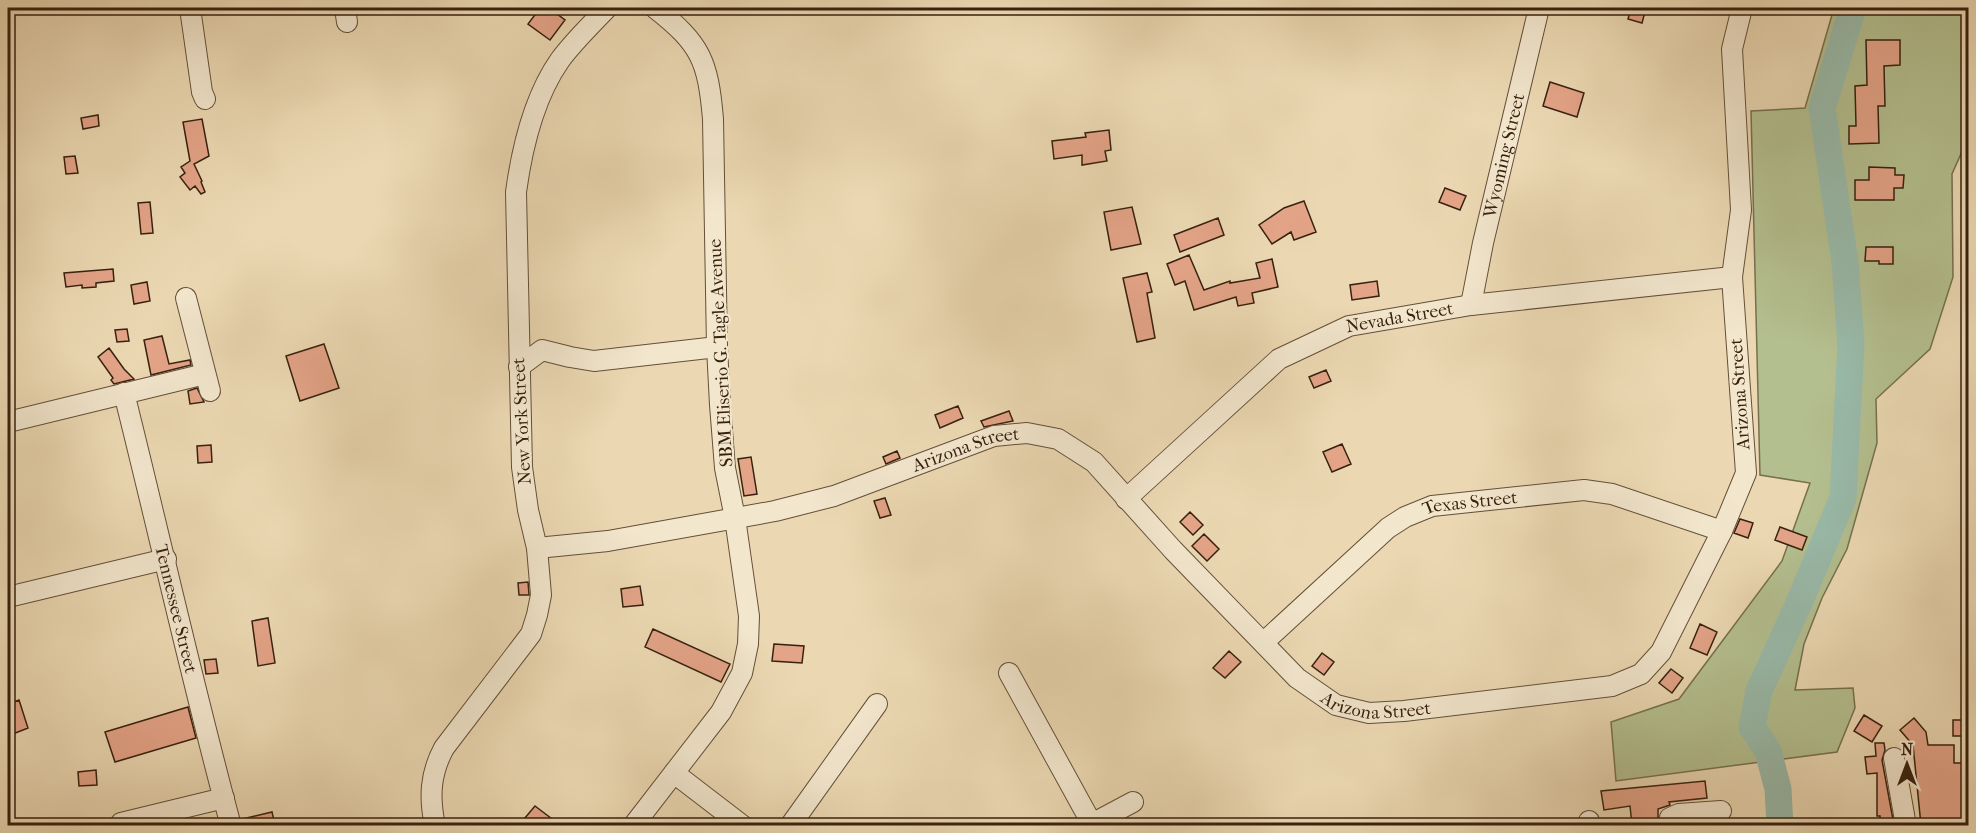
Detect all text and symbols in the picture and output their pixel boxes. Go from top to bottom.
street label: Wyoming Street [1479,91,1529,221]
street label: SBM Eliserio G. Tagle Avenue [705,238,737,468]
street label: Nevada Street [1344,298,1455,337]
street label: Arizona Street [1726,337,1754,451]
street label: New York Street [508,356,536,485]
street label: Arizona Street [908,423,1021,477]
street label: Texas Street [1419,487,1519,519]
street label: Tennessee Street [151,542,202,676]
street label: Arizona Street [1316,687,1432,724]
north arrow [1877,734,1937,794]
text: N [1901,740,1914,759]

